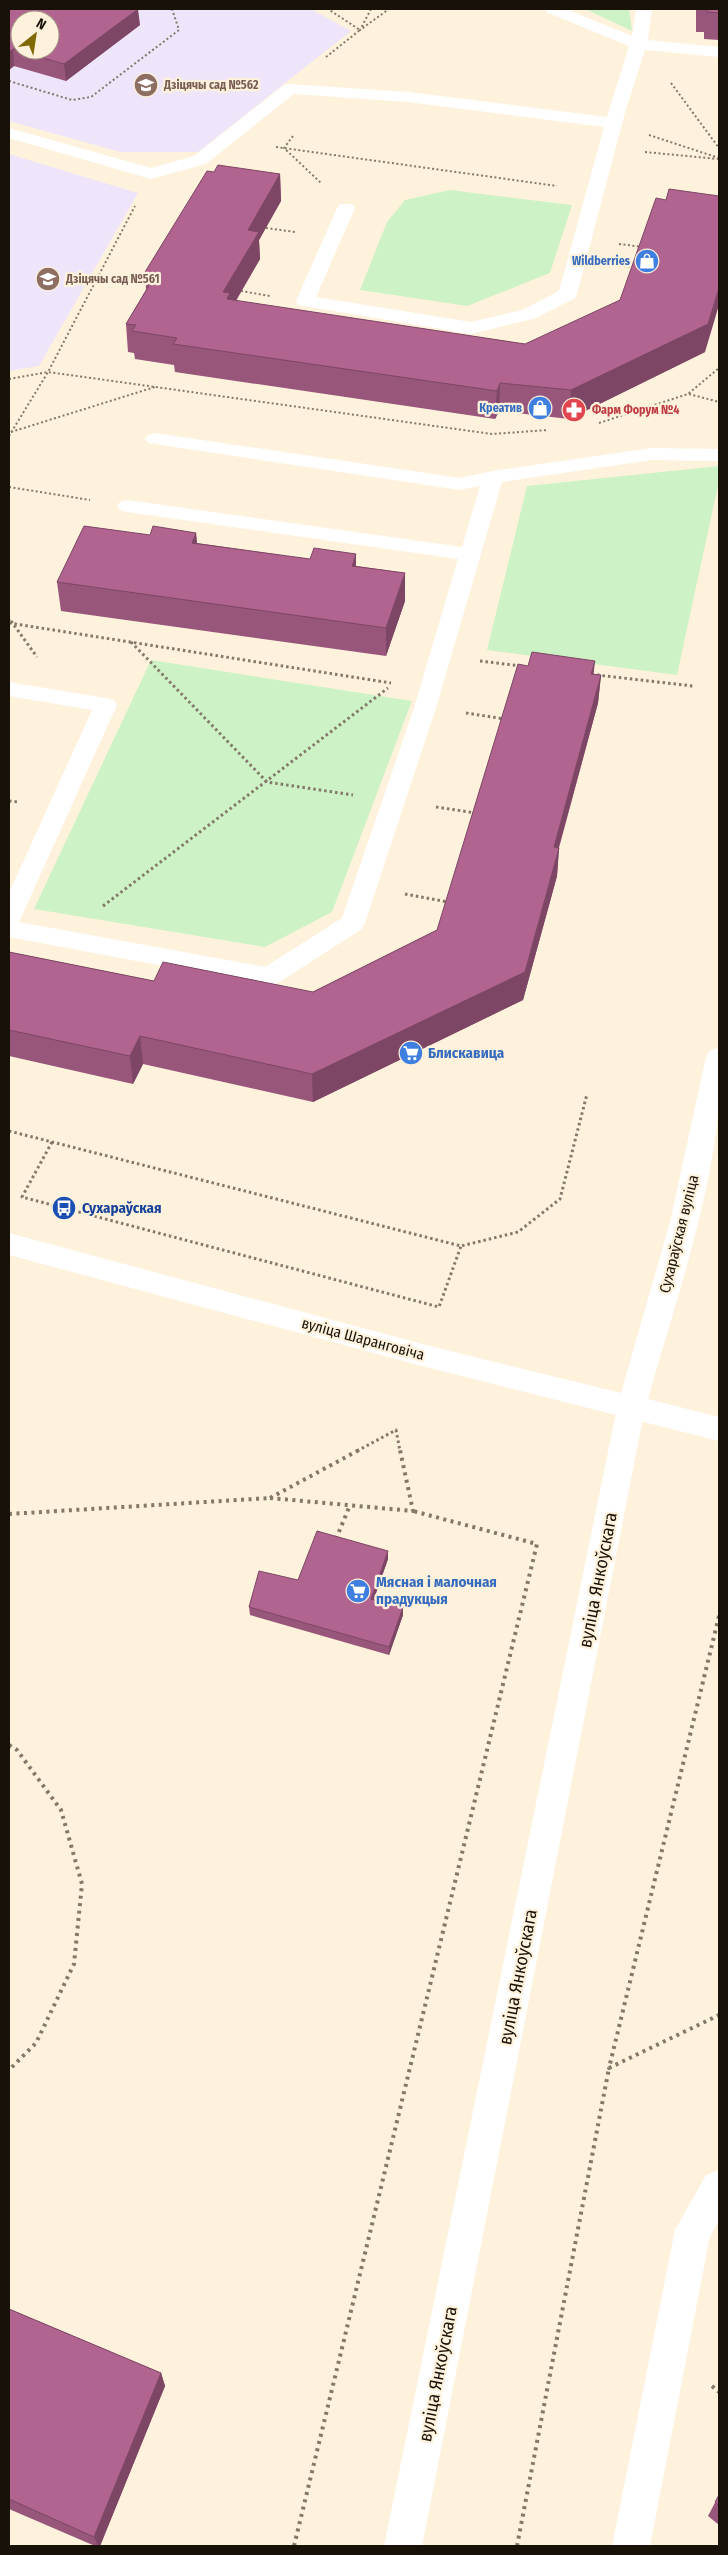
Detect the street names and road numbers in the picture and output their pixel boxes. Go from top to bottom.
street label: Сухараўская вуліца [656,1173,702,1295]
street label: вуліца Шаранговіча [300,1314,426,1364]
street label: вуліца Янкоўскага [574,1510,622,1650]
street label: вуліца Янкоўскага [494,1907,542,2047]
street label: вуліца Янкоўскага [414,2304,462,2444]

